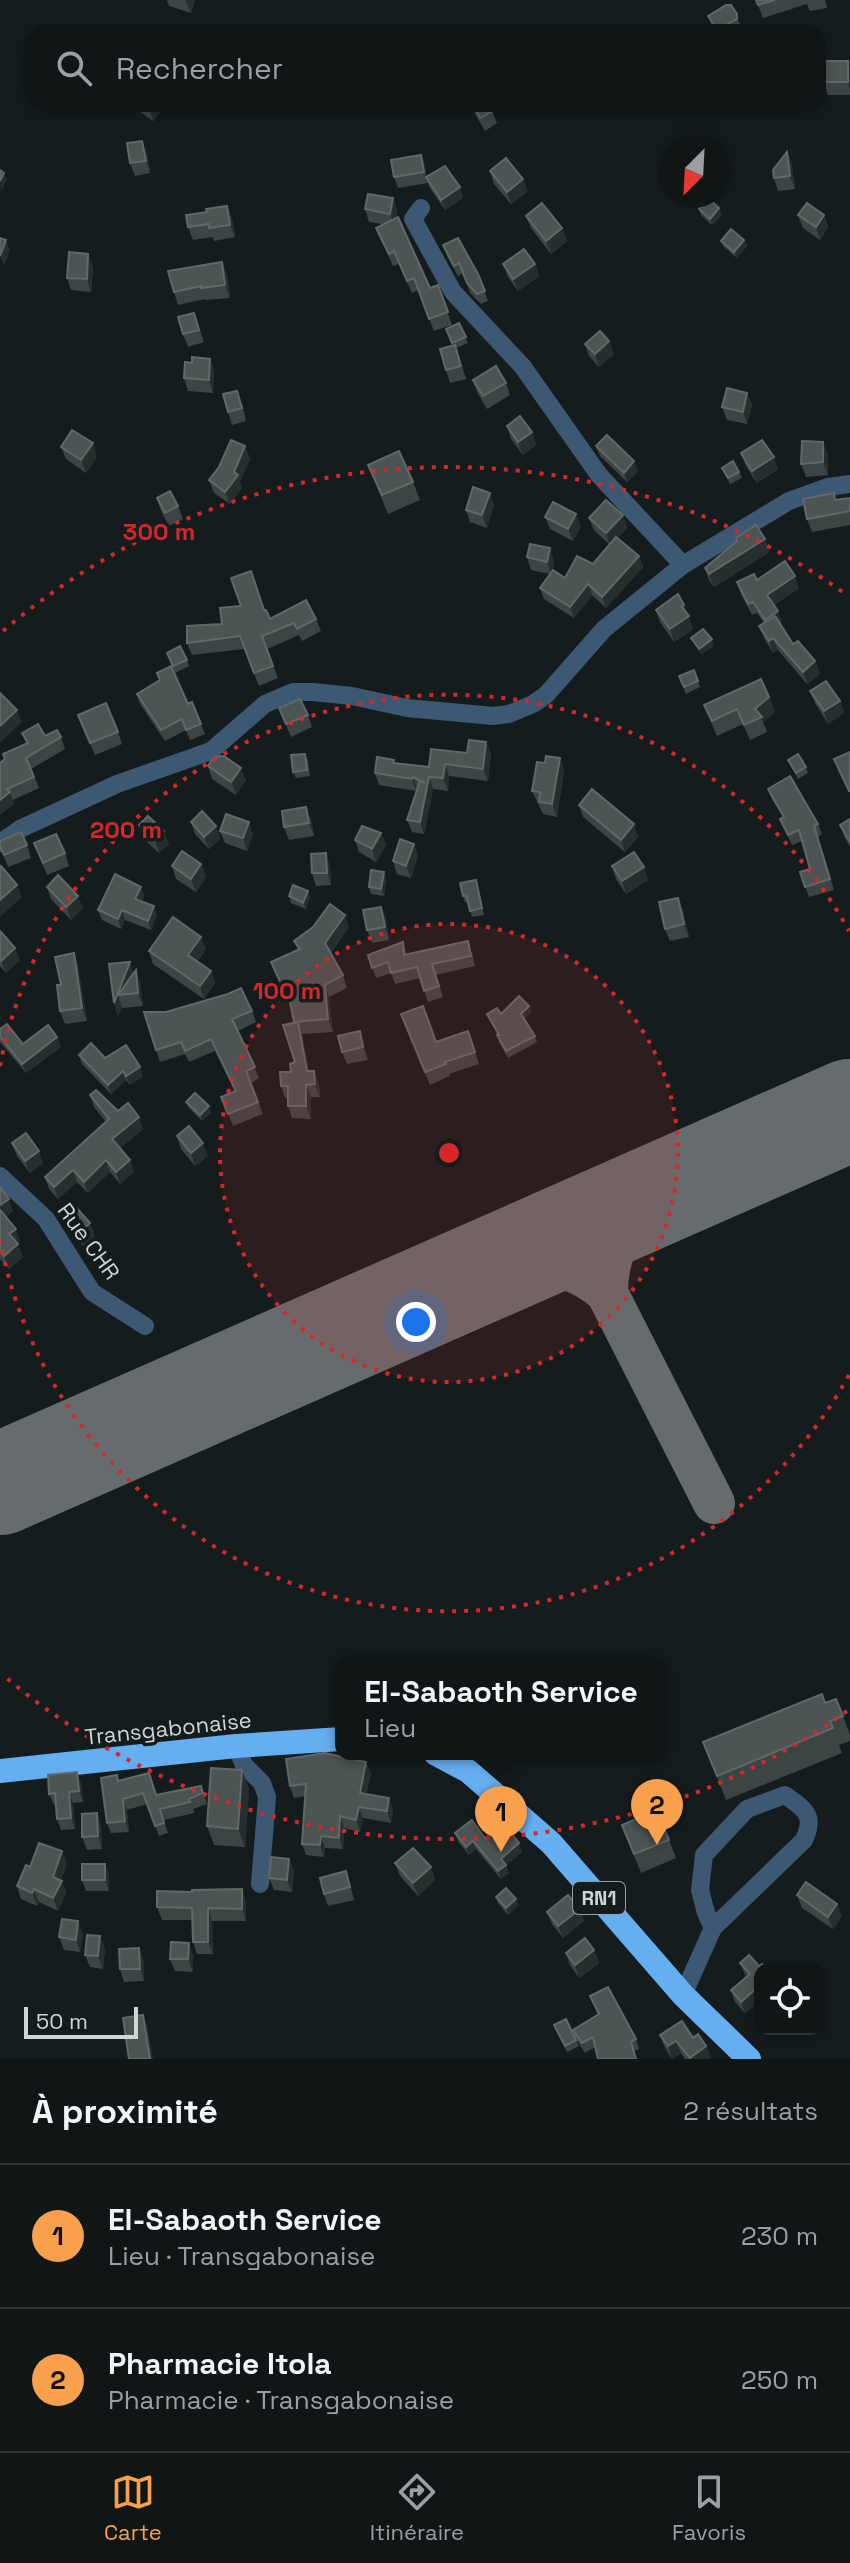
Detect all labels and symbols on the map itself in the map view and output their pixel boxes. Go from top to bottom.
north arrow [658,136,730,208]
text: 300 m [123,516,195,547]
text: 200 m [90,814,162,845]
text: 100 m [253,975,321,1006]
centre of rings [435,1139,463,1167]
street label: Rue CHR [52,1197,126,1285]
your location [396,1302,436,1342]
street label: Transgabonaise [83,1705,253,1751]
pin: 2 [631,1779,683,1845]
pin: 1 [475,1786,527,1852]
road number: RN1 [573,1882,625,1914]
scale bar [24,2003,138,2039]

